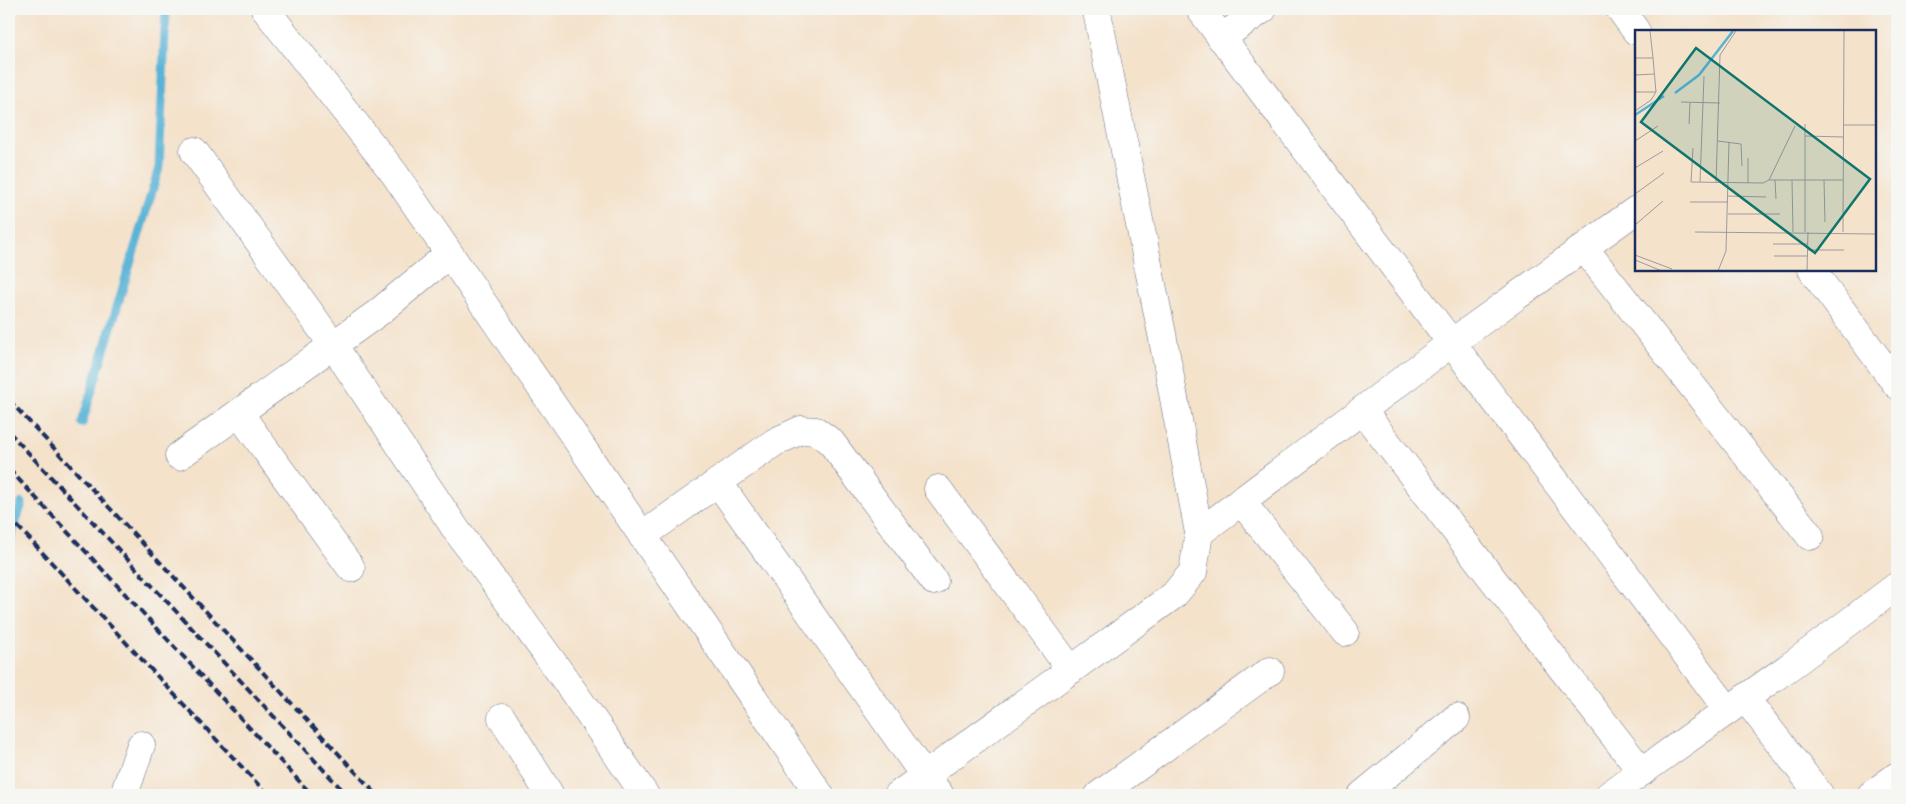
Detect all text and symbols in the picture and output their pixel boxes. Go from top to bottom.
inset map [1635,30,1876,271]

